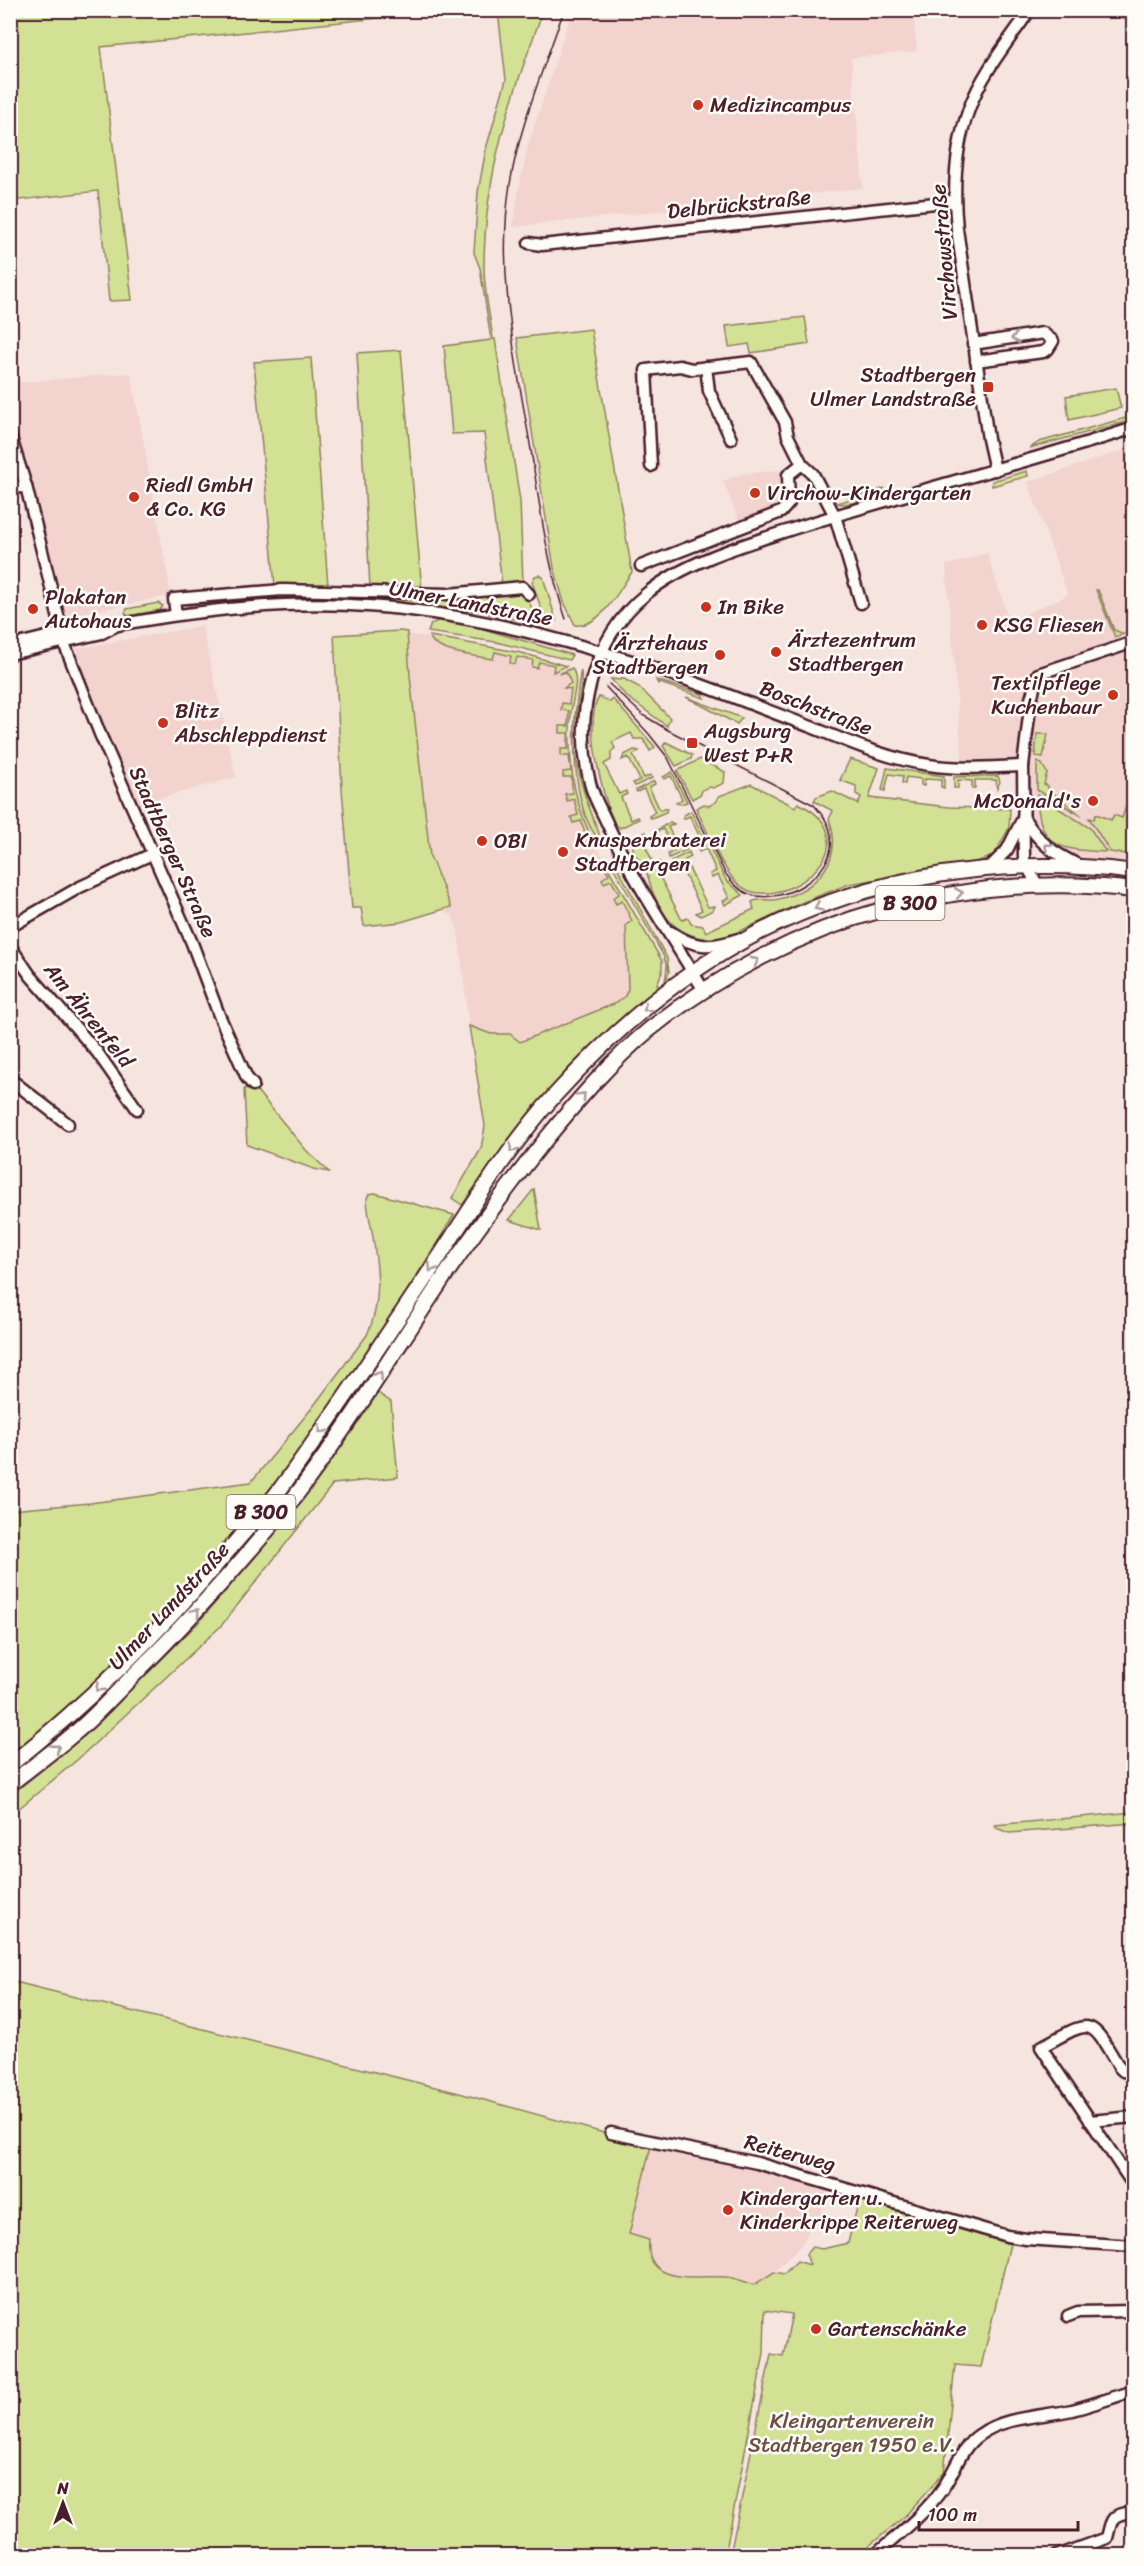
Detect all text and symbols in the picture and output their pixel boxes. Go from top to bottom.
place label: Medizincampus [710,86,851,124]
marker: Medizincampus [691,98,705,112]
street label: Delbrückstraße [665,178,813,230]
street label: Virchowstraße [919,182,969,321]
one-way arrow [1010,331,1020,343]
place label: Stadtbergen Ulmer Landstraße [810,356,976,418]
marker: Stadtbergen Ulmer Landstraße [981,380,995,394]
place label: Riedl GmbH & Co. KG [146,466,254,528]
place label: Virchow-Kindergarten [767,474,971,512]
marker: Virchow-Kindergarten [748,486,762,500]
marker: Riedl GmbH & Co. KG [127,490,141,504]
street label: Ulmer Landstraße [386,569,556,638]
place label: Plakatan Autohaus [44,578,132,640]
place label: In Bike [717,588,784,626]
marker: In Bike [699,600,713,614]
marker: Plakatan Autohaus [26,602,40,616]
place label: KSG Fliesen [994,606,1104,644]
marker: KSG Fliesen [975,618,989,632]
place label: Ärztezentrum Stadtbergen [787,621,916,683]
place label: Ärztehaus Stadtbergen [593,624,708,686]
marker: Ärztezentrum Stadtbergen [769,645,783,659]
marker: Ärztehaus Stadtbergen [713,648,727,662]
place label: Textilpflege Kuchenbaur [991,664,1102,726]
street label: Boschstraße [754,669,878,747]
marker: Textilpflege Kuchenbaur [1106,688,1120,702]
place label: Blitz Abschleppdienst [174,692,328,754]
place label: Augsburg West P+R [703,712,793,774]
marker: Blitz Abschleppdienst [156,716,170,730]
marker: Augsburg West P+R [685,736,699,750]
street label: Stadtberger Straße [118,760,228,944]
place label: McDonald's [974,782,1081,820]
marker: McDonald's [1086,794,1100,808]
place label: Knusperbraterei Stadtbergen [575,821,727,883]
place label: OBI [494,822,528,860]
marker: OBI [475,834,489,848]
one-way arrow [1044,844,1055,855]
marker: Knusperbraterei Stadtbergen [556,845,570,859]
road number: B 300 [876,886,944,920]
one-way arrow [953,887,963,900]
one-way arrow [814,900,825,912]
street label: Am Ährenfeld [33,953,145,1078]
one-way arrow [749,957,759,968]
one-way arrow [643,1001,654,1012]
one-way arrow [575,1092,586,1103]
one-way arrow [510,1142,521,1153]
one-way arrow [427,1262,439,1272]
one-way arrow [372,1371,383,1382]
one-way arrow [319,1423,330,1434]
road number: B 300 [226,1495,296,1529]
street label: Ulmer Landstraße [99,1532,240,1680]
one-way arrow [189,1608,200,1619]
one-way arrow [95,1680,106,1691]
one-way arrow [49,1744,60,1755]
street label: Reiterweg [740,2123,840,2184]
place label: Kindergarten u. Kinderkrippe Reiterweg [740,2179,959,2241]
marker: Kindergarten u. Kinderkrippe Reiterweg [721,2203,735,2217]
place label: Gartenschänke [828,2310,967,2348]
marker: Gartenschänke [809,2322,823,2336]
park label: Kleingartenverein Stadtbergen 1950 e.V. [748,2402,956,2464]
north arrow [33,2473,93,2533]
text: N [56,2474,69,2503]
scale bar [919,2494,1078,2532]
text: 100 m [928,2499,977,2531]

